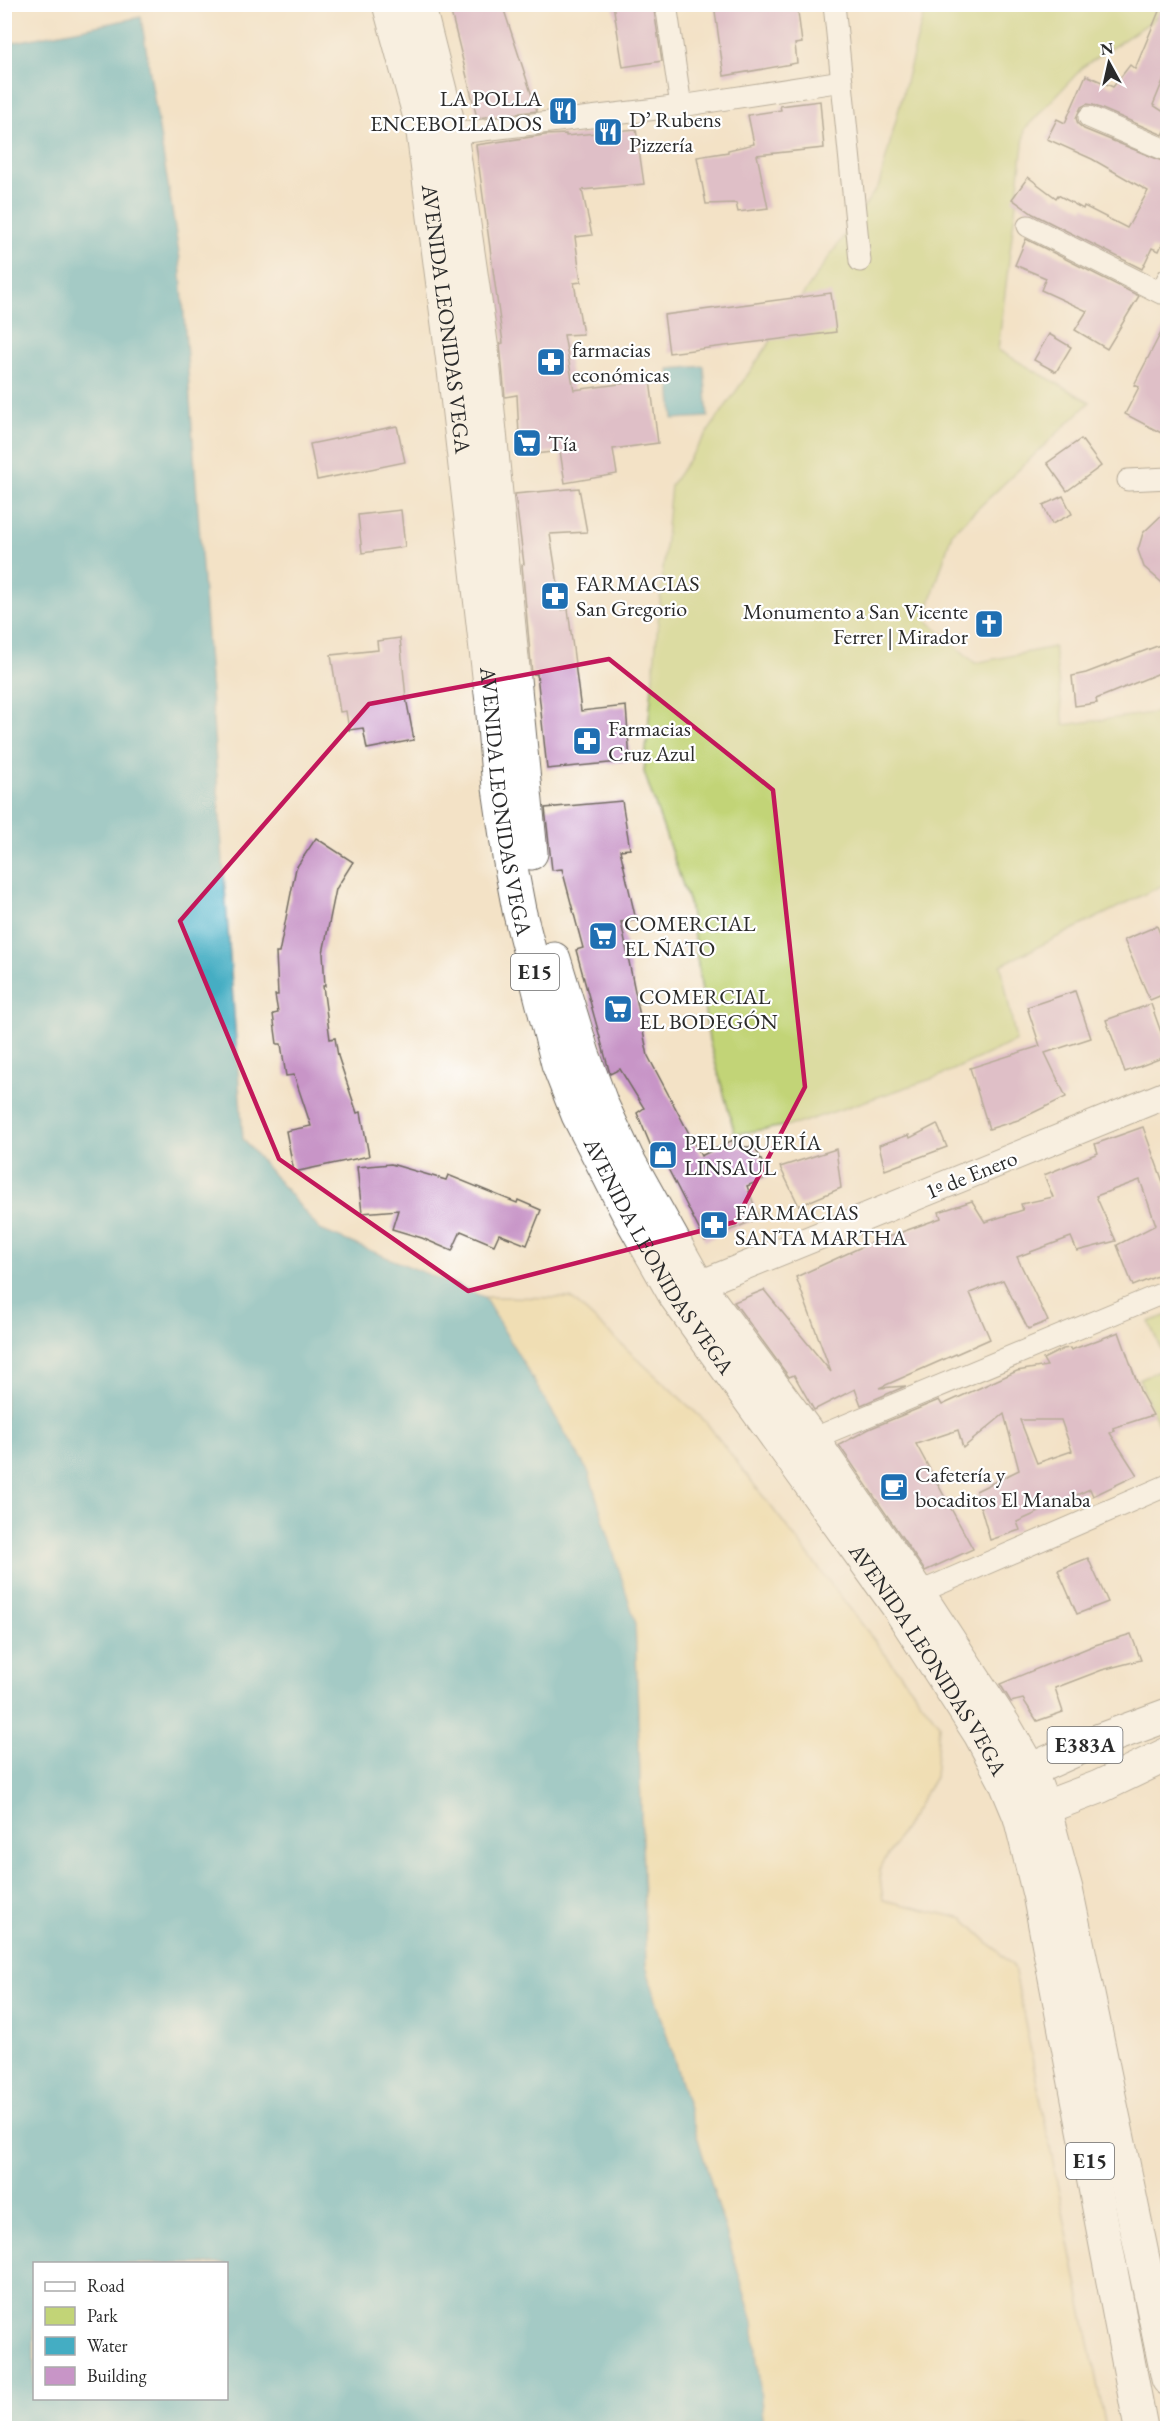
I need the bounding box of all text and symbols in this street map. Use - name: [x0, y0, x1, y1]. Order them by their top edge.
- north arrow: [1079, 33, 1139, 93]
- text: N: [1099, 37, 1115, 60]
- place label: LA POLLA ENCEBOLLADOS: [370, 84, 543, 138]
- restaurant icon: LA POLLA ENCEBOLLADOS: [547, 95, 579, 127]
- place label: D’ Rubens Pizzería: [629, 105, 721, 159]
- restaurant icon: D’ Rubens Pizzería: [592, 116, 624, 148]
- street label: AVENIDA LEONIDAS VEGA: [415, 182, 478, 456]
- place label: farmacias económicas: [572, 335, 669, 389]
- pharmacy icon: farmacias económicas: [535, 346, 567, 378]
- supermarket icon: Tía: [511, 427, 543, 459]
- place label: Tía: [548, 429, 577, 458]
- place label: FARMACIAS San Gregorio: [576, 569, 699, 623]
- pharmacy icon: FARMACIAS San Gregorio: [539, 580, 571, 612]
- place label: Monumento a San Vicente Ferrer | Mirador: [743, 597, 969, 651]
- church icon: Monumento a San Vicente Ferrer | Mirador: [973, 608, 1005, 640]
- street label: AVENIDA LEONIDAS VEGA: [473, 664, 539, 940]
- place label: Farmacias Cruz Azul: [608, 714, 695, 768]
- pharmacy icon: Farmacias Cruz Azul: [571, 725, 603, 757]
- place label: COMERCIAL EL ÑATO: [624, 909, 756, 963]
- supermarket icon: COMERCIAL EL ÑATO: [587, 920, 619, 952]
- road number: E15: [511, 954, 559, 990]
- place label: COMERCIAL EL BODEGÓN: [639, 982, 778, 1036]
- supermarket icon: COMERCIAL EL BODEGÓN: [602, 993, 634, 1025]
- place label: PELUQUERÍA LINSAUL: [684, 1128, 822, 1182]
- street label: AVENIDA LEONIDAS VEGA: [577, 1132, 741, 1381]
- shop icon: PELUQUERÍA LINSAUL: [647, 1139, 679, 1171]
- street label: 1º de Enero: [921, 1143, 1022, 1206]
- place label: FARMACIAS SANTA MARTHA: [735, 1198, 907, 1252]
- pharmacy icon: FARMACIAS SANTA MARTHA: [698, 1209, 730, 1241]
- place label: Cafetería y bocaditos El Manaba: [915, 1460, 1091, 1514]
- cafe icon: Cafetería y bocaditos El Manaba: [878, 1471, 910, 1503]
- street label: AVENIDA LEONIDAS VEGA: [842, 1537, 1014, 1782]
- road number: E383A: [1048, 1727, 1122, 1763]
- road number: E15: [1066, 2143, 1114, 2179]
- legend: [33, 2262, 228, 2400]
- text: Road: [87, 2274, 126, 2297]
- text: Park: [87, 2304, 118, 2327]
- text: Water: [87, 2334, 128, 2357]
- text: Building: [87, 2364, 147, 2387]

